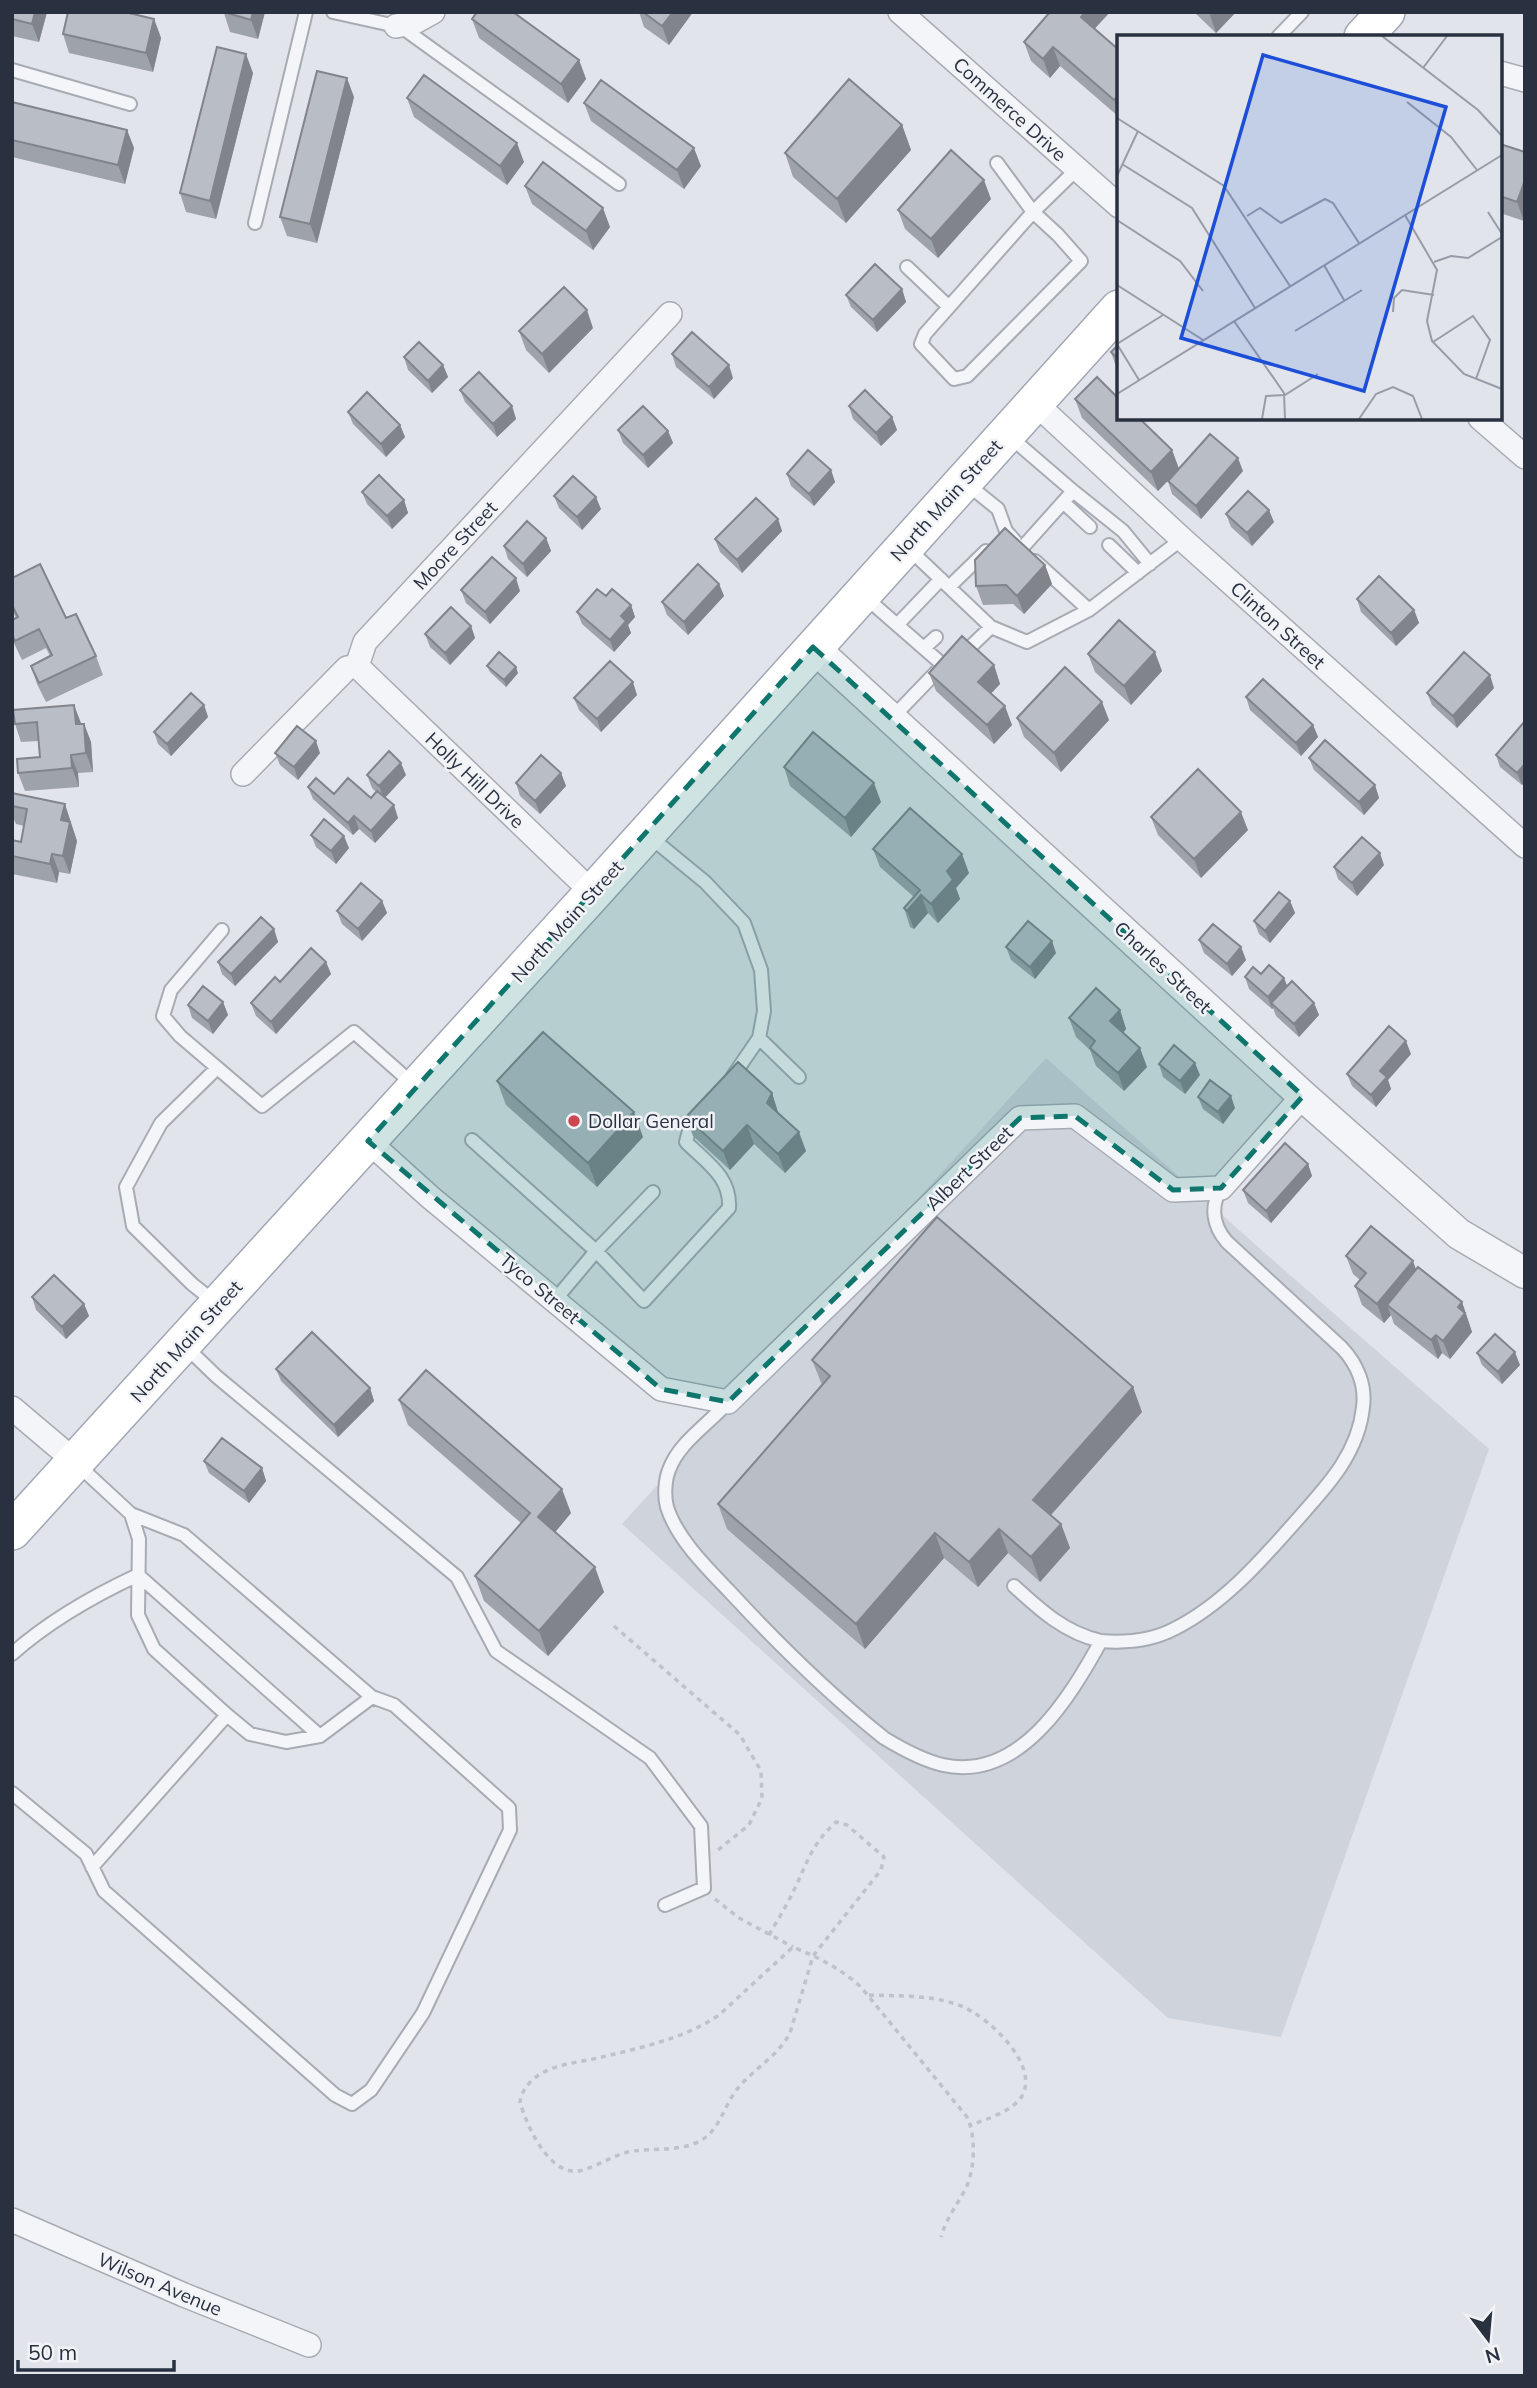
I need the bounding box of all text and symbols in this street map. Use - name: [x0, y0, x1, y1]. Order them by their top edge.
- inset map: [1117, 35, 1502, 420]
- street label: Commerce Drive: [948, 52, 1072, 166]
- street label: North Main Street: [885, 434, 1007, 566]
- street label: Moore Street: [408, 495, 502, 594]
- street label: Clinton Street: [1226, 576, 1331, 674]
- street label: Holly Hill Drive: [420, 727, 530, 833]
- street label: North Main Street: [506, 855, 628, 987]
- street label: Charles Street: [1109, 916, 1217, 1018]
- place label: Dollar General: [588, 1109, 714, 1133]
- marker: Dollar General: [566, 1113, 582, 1129]
- street label: Albert Street: [920, 1120, 1018, 1215]
- street label: Tyco Street: [495, 1247, 585, 1329]
- street label: North Main Street: [125, 1275, 247, 1407]
- street label: Wilson Avenue: [94, 2247, 226, 2321]
- north arrow: [1453, 2304, 1523, 2374]
- scale bar: [18, 2328, 173, 2372]
- text: 50 m: [28, 2339, 77, 2365]
- text: N: [1482, 2342, 1503, 2369]

